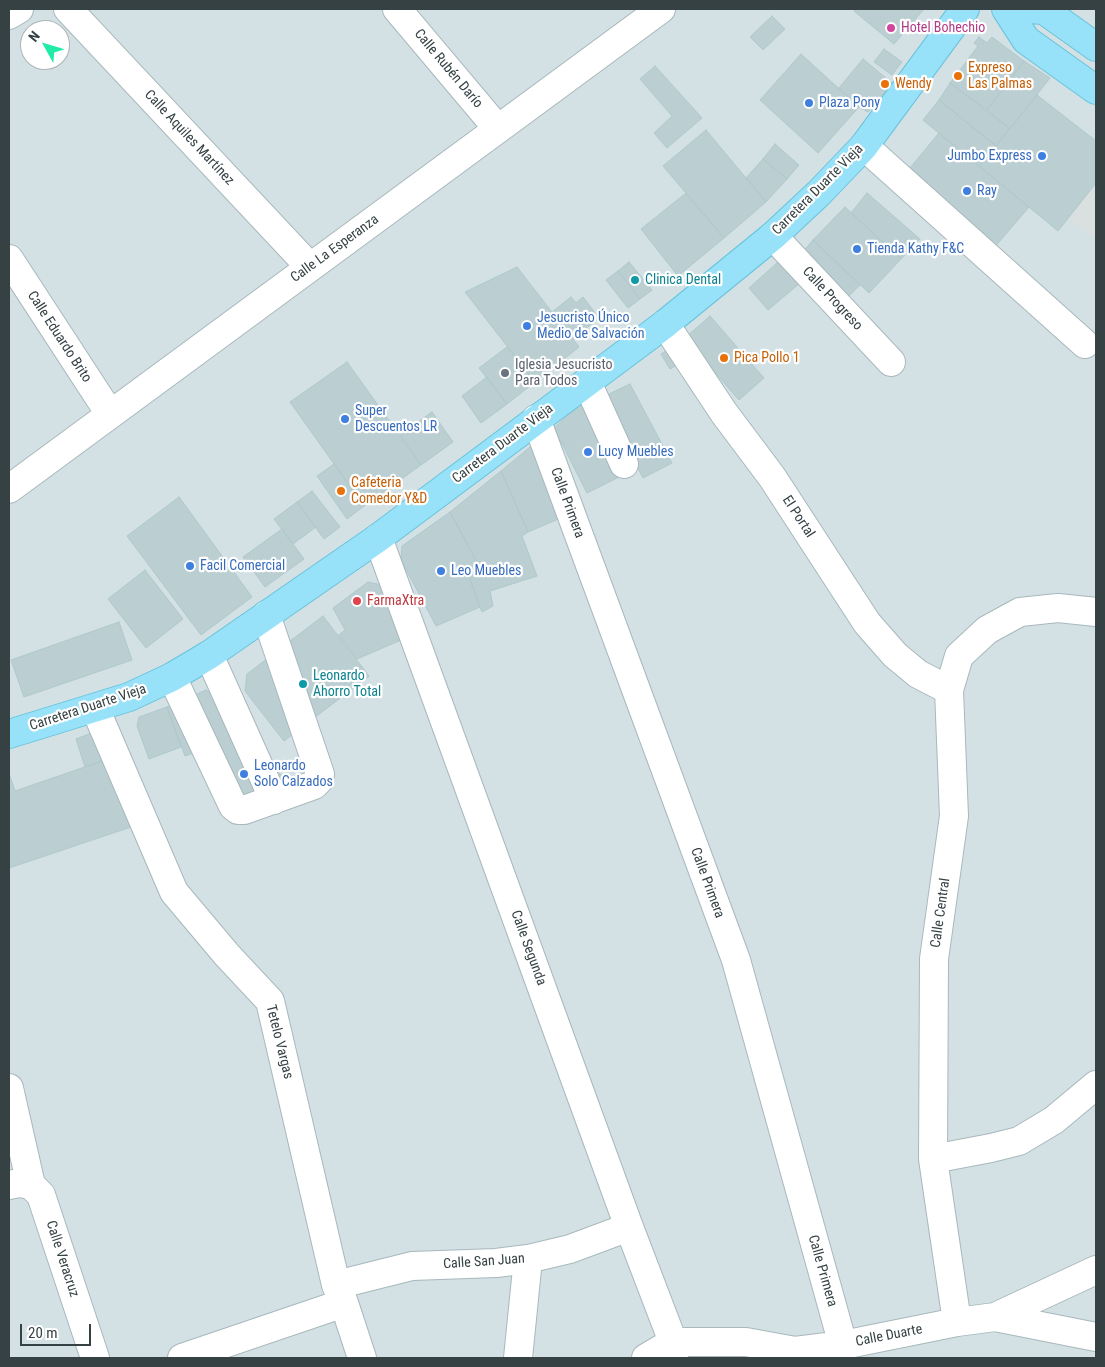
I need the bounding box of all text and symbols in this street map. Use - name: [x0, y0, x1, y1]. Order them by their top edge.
- north arrow: [20, 20, 70, 70]
- place label: Hotel Bohechio: [901, 20, 985, 36]
- marker: Hotel Bohechio: [885, 22, 897, 34]
- street label: Calle Rubén Darío: [410, 26, 486, 112]
- text: N: [25, 28, 43, 45]
- place label: Expreso Las Palmas: [968, 60, 1032, 92]
- marker: Expreso Las Palmas: [952, 70, 964, 82]
- place label: Wendy: [895, 76, 932, 92]
- marker: Wendy: [879, 78, 891, 90]
- street label: Calle Aquiles Martínez: [141, 87, 237, 189]
- place label: Plaza Pony: [819, 95, 880, 111]
- marker: Plaza Pony: [803, 97, 815, 109]
- street label: Carretera Duarte Vieja: [769, 141, 867, 239]
- place label: Jumbo Express: [947, 148, 1032, 164]
- marker: Jumbo Express: [1036, 150, 1048, 162]
- place label: Ray: [977, 183, 997, 199]
- marker: Ray: [961, 185, 973, 197]
- street label: Calle La Esperanza: [288, 211, 382, 287]
- place label: Tienda Kathy F&C: [867, 241, 964, 257]
- marker: Tienda Kathy F&C: [851, 243, 863, 255]
- street label: Calle Progreso: [798, 264, 866, 334]
- place label: Clinica Dental: [645, 272, 721, 288]
- marker: Clinica Dental: [629, 274, 641, 286]
- street label: Calle Eduardo Brito: [23, 288, 95, 386]
- place label: Jesucristo Único Medio de Salvación: [537, 310, 645, 342]
- marker: Jesucristo Único Medio de Salvación: [521, 320, 533, 332]
- place label: Pica Pollo 1: [734, 350, 800, 366]
- marker: Pica Pollo 1: [718, 352, 730, 364]
- place label: Iglesia Jesucristo Para Todos: [515, 357, 613, 390]
- marker: Iglesia Jesucristo Para Todos: [499, 367, 511, 379]
- street label: Carretera Duarte Vieja: [449, 401, 557, 487]
- place label: Super Descuentos LR: [355, 403, 437, 436]
- marker: Super Descuentos LR: [339, 413, 351, 425]
- place label: Lucy Muebles: [598, 444, 674, 460]
- marker: Lucy Muebles: [582, 446, 594, 458]
- street label: Calle Primera: [546, 465, 588, 541]
- place label: Cafeteria Comedor Y&D: [351, 475, 427, 508]
- marker: Cafeteria Comedor Y&D: [335, 485, 347, 497]
- street label: El Portal: [778, 493, 818, 541]
- place label: Facil Comercial: [200, 558, 285, 574]
- marker: Facil Comercial: [184, 560, 196, 572]
- place label: Leo Muebles: [451, 563, 521, 579]
- marker: Leo Muebles: [435, 565, 447, 577]
- place label: FarmaXtra: [367, 593, 424, 609]
- marker: FarmaXtra: [351, 595, 363, 607]
- place label: Leonardo Ahorro Total: [313, 668, 381, 700]
- marker: Leonardo Ahorro Total: [297, 678, 309, 690]
- street label: Carretera Duarte Vieja: [28, 681, 148, 735]
- place label: Leonardo Solo Calzados: [254, 758, 333, 790]
- marker: Leonardo Solo Calzados: [238, 768, 250, 780]
- street label: Calle Primera: [686, 845, 728, 921]
- street label: Calle Central: [928, 877, 954, 949]
- street label: Calle Segunda: [507, 908, 549, 988]
- street label: Tetelo Vargas: [262, 1003, 296, 1081]
- street label: Calle Veracruz: [42, 1219, 82, 1299]
- street label: Calle Primera: [804, 1233, 840, 1309]
- street label: Calle San Juan: [443, 1251, 525, 1273]
- scale bar: [22, 1314, 94, 1346]
- street label: Calle Duarte: [854, 1321, 924, 1351]
- text: 20 m: [28, 1324, 58, 1342]

